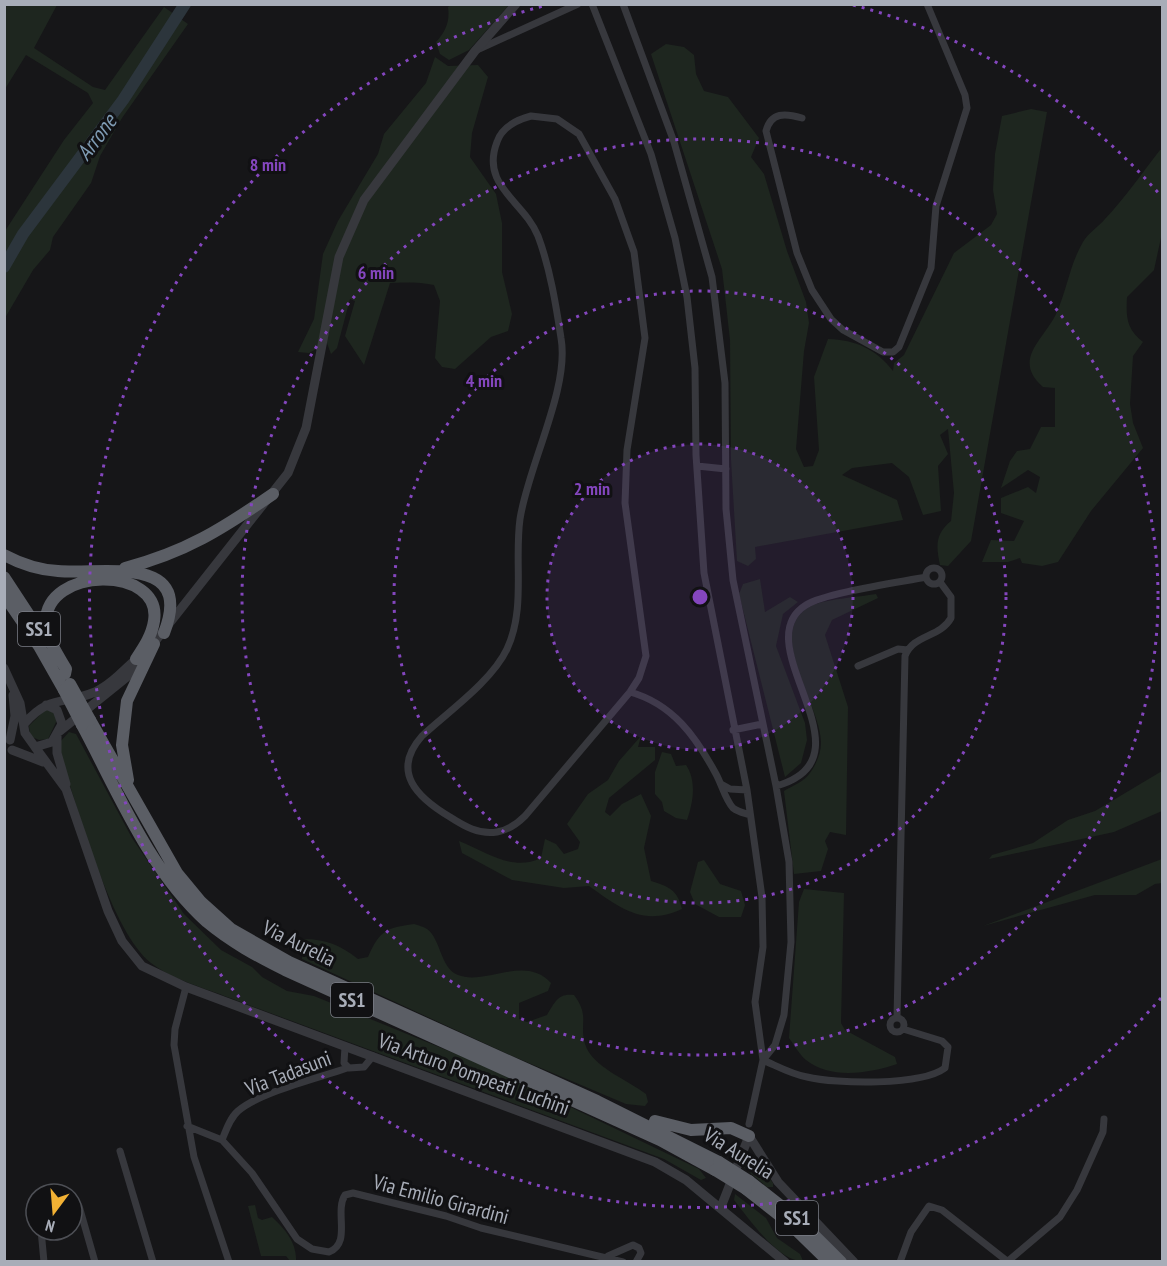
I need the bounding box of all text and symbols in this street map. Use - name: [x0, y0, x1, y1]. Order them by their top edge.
- water label: Arrone: [70, 107, 124, 166]
- text: 8 min: [250, 153, 286, 176]
- text: 6 min: [358, 261, 394, 284]
- text: 4 min: [466, 369, 502, 392]
- text: 2 min: [574, 477, 610, 500]
- centre of rings: [690, 587, 710, 607]
- road number: SS1: [18, 612, 60, 646]
- street label: Via Aurelia: [257, 913, 340, 972]
- road number: SS1: [331, 983, 373, 1017]
- street label: Via Arturo Pompeati Luchini: [373, 1026, 574, 1121]
- street label: Via Tadasuni: [240, 1044, 335, 1102]
- street label: Via Aurelia: [698, 1120, 779, 1185]
- street label: Via Emilio Girardini: [369, 1168, 512, 1230]
- north arrow: [24, 1182, 84, 1242]
- road number: SS1: [776, 1201, 818, 1235]
- text: N: [43, 1216, 57, 1237]

